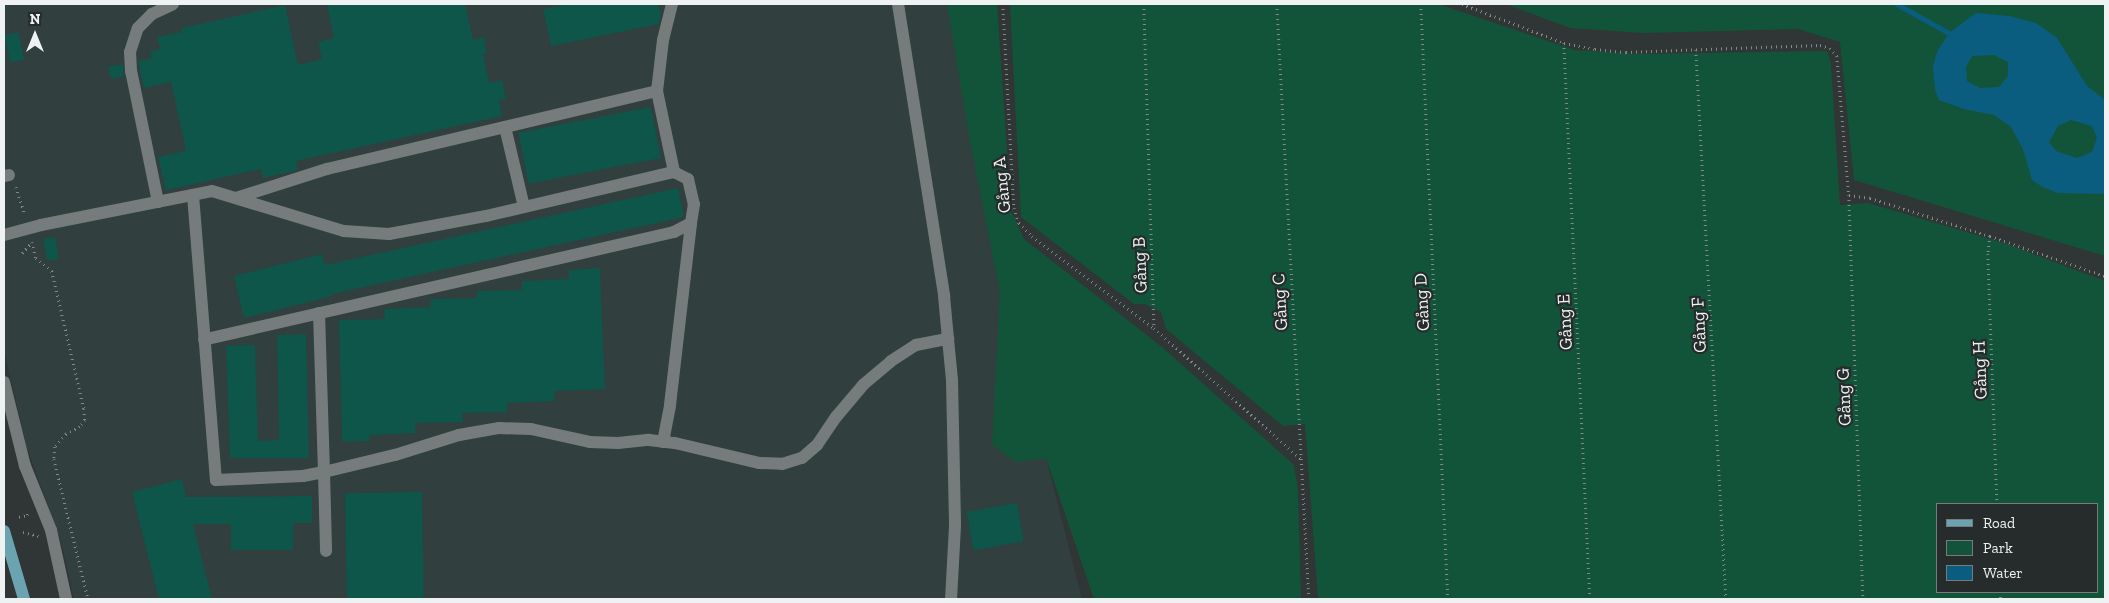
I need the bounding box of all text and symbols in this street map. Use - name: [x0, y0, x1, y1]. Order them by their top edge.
- north arrow: [10, 10, 60, 60]
- text: N: [30, 11, 40, 28]
- street label: Gång A: [988, 155, 1016, 215]
- street label: Gång B: [1128, 237, 1152, 293]
- street label: Gång D: [1410, 272, 1434, 332]
- street label: Gång C: [1268, 273, 1292, 331]
- street label: Gång E: [1553, 293, 1577, 351]
- street label: Gång F: [1687, 297, 1711, 353]
- street label: Gång H: [1968, 340, 1992, 400]
- street label: Gång G: [1832, 368, 1856, 426]
- legend: [1936, 503, 2099, 593]
- text: Road: [1983, 514, 2015, 532]
- text: Park: [1983, 539, 2013, 557]
- text: Water: [1983, 564, 2023, 582]

